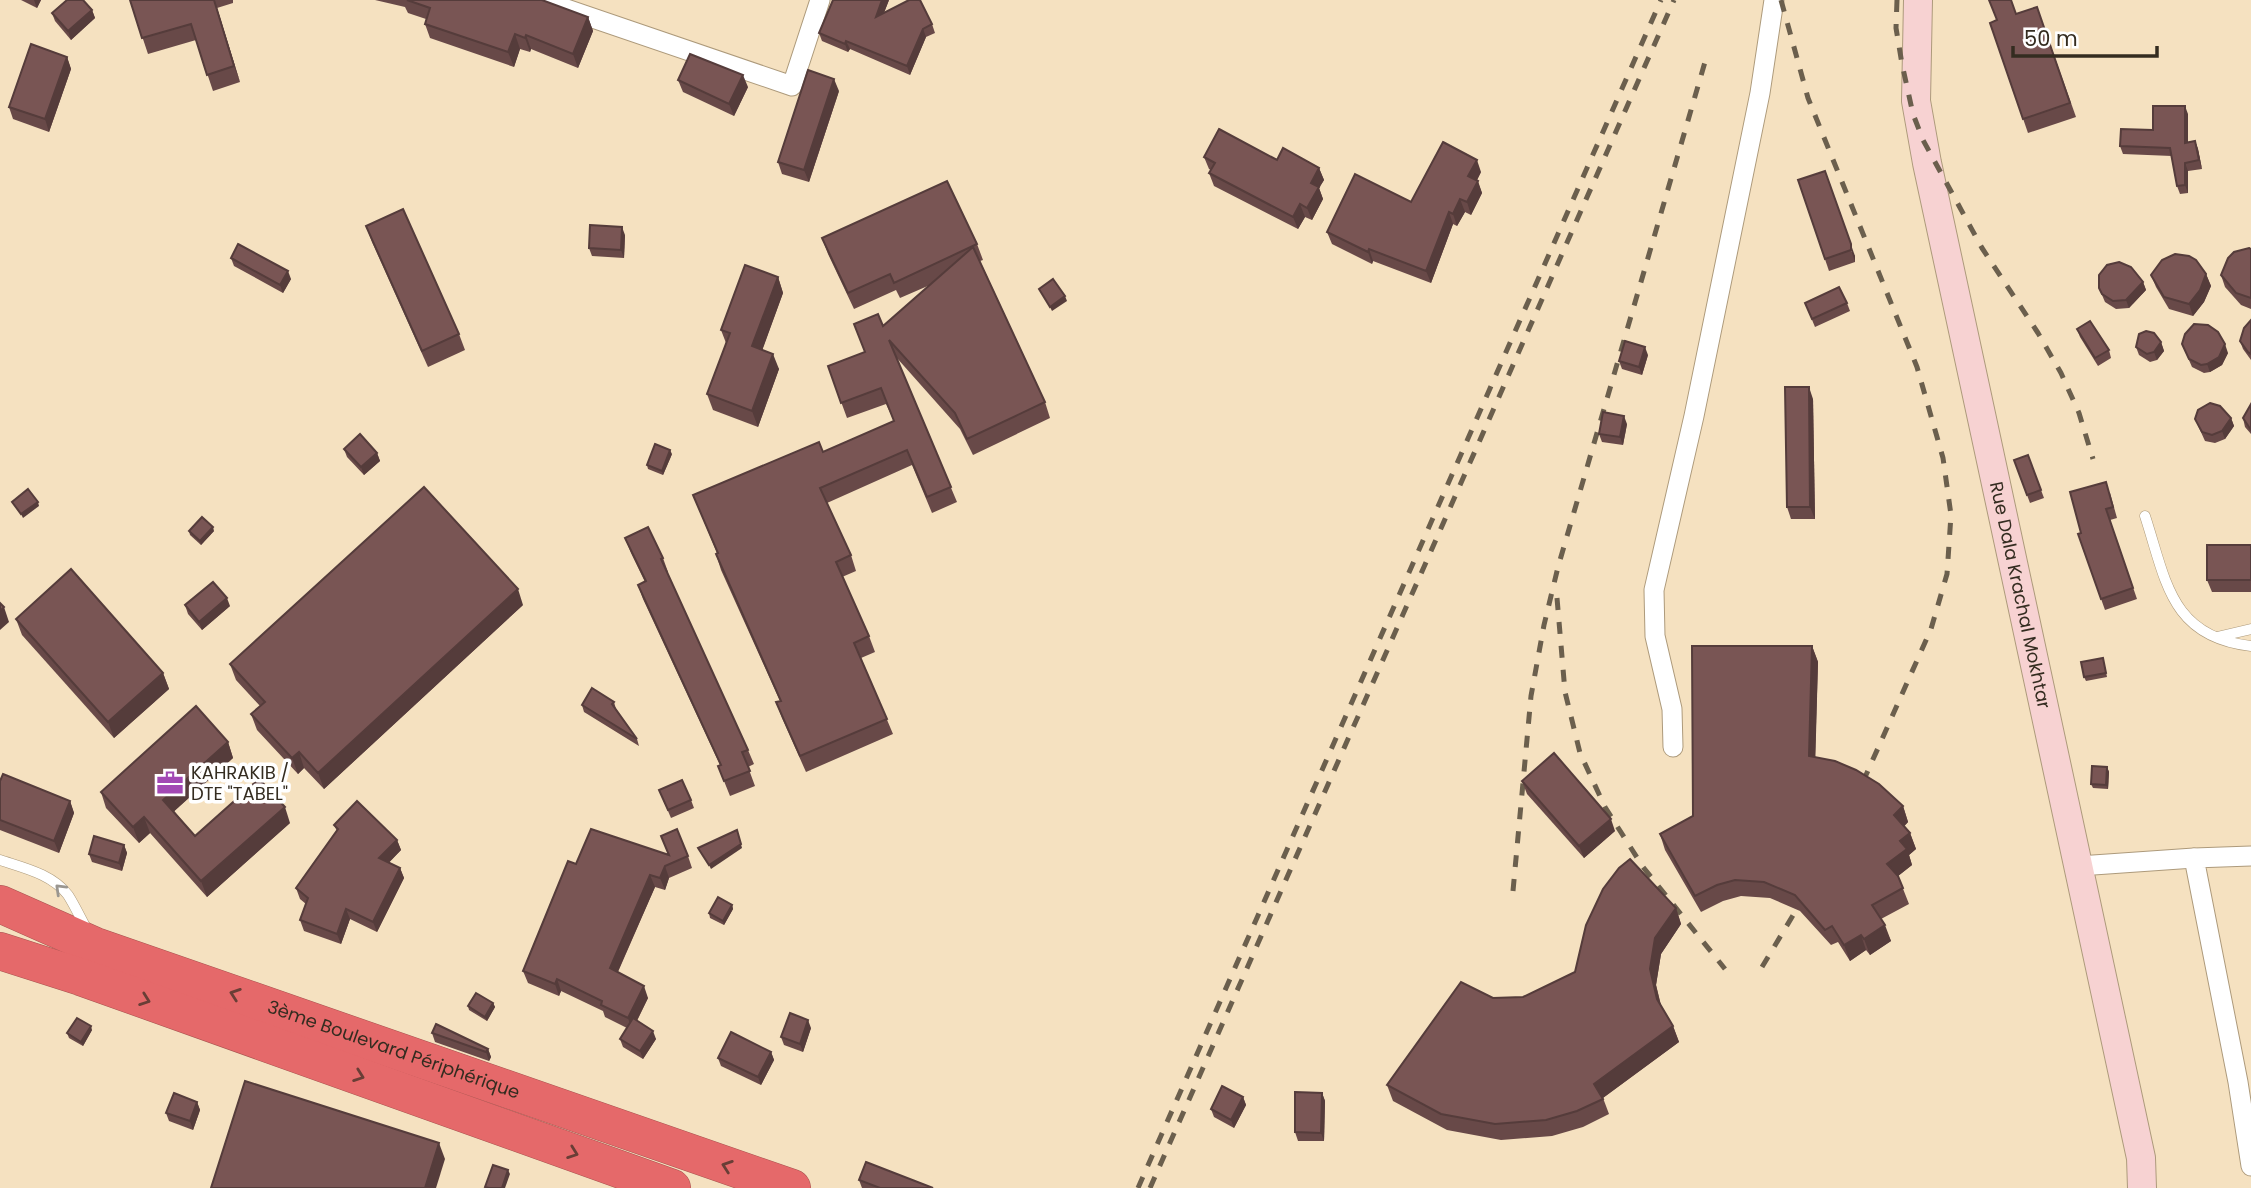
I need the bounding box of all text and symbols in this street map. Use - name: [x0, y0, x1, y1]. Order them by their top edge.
- scale bar: [2013, 14, 2156, 58]
- text: 50 m: [2024, 24, 2078, 53]
- street label: Rue Dala Krachal Mokhtar: [1984, 479, 2057, 711]
- place label: KAHRAKIB / DTE "TABEL": [191, 760, 289, 806]
- office icon: KAHRAKIB / DTE "TABEL": [155, 768, 185, 798]
- one-way arrow: [55, 884, 68, 897]
- one-way arrow: [229, 988, 241, 1002]
- one-way arrow: [138, 992, 150, 1006]
- street label: 3ème Boulevard Périphérique: [264, 994, 523, 1105]
- one-way arrow: [353, 1068, 365, 1082]
- one-way arrow: [567, 1145, 579, 1159]
- one-way arrow: [721, 1160, 734, 1174]

